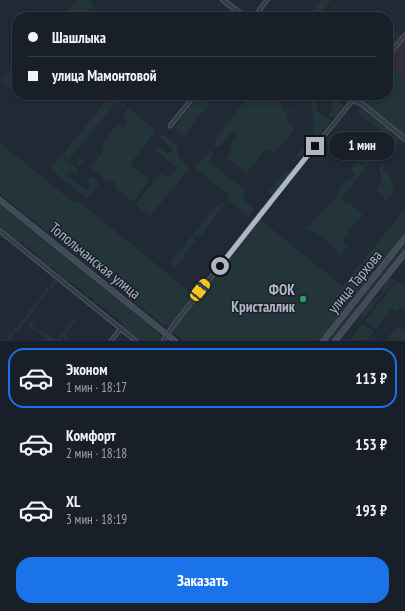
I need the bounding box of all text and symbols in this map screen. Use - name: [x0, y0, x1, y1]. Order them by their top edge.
- text: Шашлыка: [52, 28, 106, 47]
- text: улица Мамонтовой: [52, 66, 156, 85]
- callout: 1 мин: [329, 132, 395, 160]
- route end: [306, 137, 324, 155]
- text: 1 мин: [348, 137, 376, 154]
- street label: Топольчанская улица: [46, 218, 145, 303]
- street label: улица Тархова: [323, 246, 386, 317]
- route start: [211, 257, 229, 275]
- car: [188, 277, 212, 303]
- place label: ФОК Кристаллик: [231, 280, 296, 316]
- marker: ФОК Кристаллик: [298, 294, 308, 304]
- icon: car: [18, 360, 54, 396]
- text: Эконом: [66, 360, 107, 379]
- text: 113 ₽: [355, 369, 387, 388]
- text: 1 мин · 18:17: [66, 379, 127, 396]
- icon: car: [18, 426, 54, 462]
- text: Комфорт: [66, 426, 116, 445]
- text: 153 ₽: [355, 435, 387, 454]
- text: 2 мин · 18:18: [66, 445, 127, 462]
- icon: car: [18, 492, 54, 528]
- text: XL: [66, 492, 80, 511]
- text: 193 ₽: [355, 501, 387, 520]
- text: 3 мин · 18:19: [66, 511, 127, 528]
- button: Заказать: [16, 557, 389, 603]

